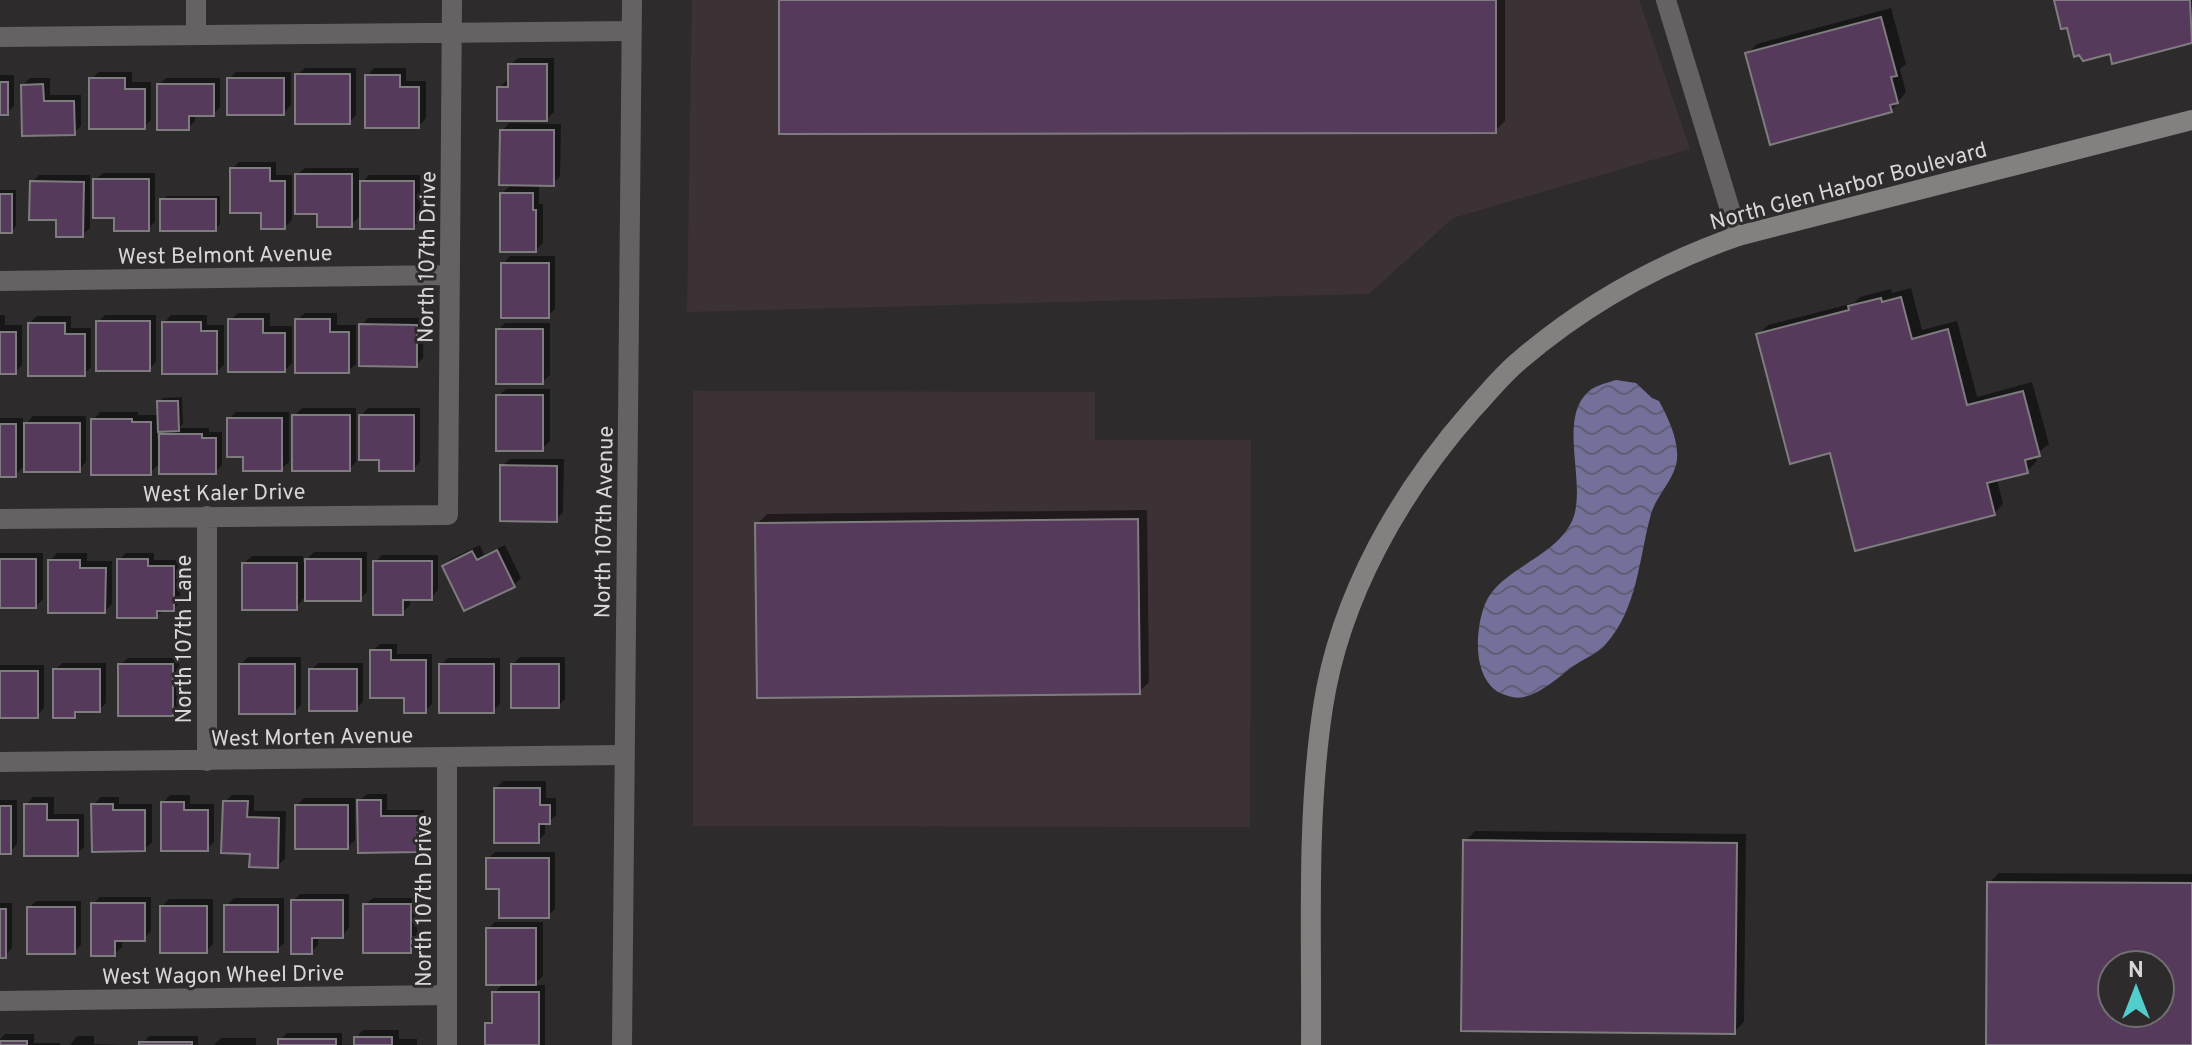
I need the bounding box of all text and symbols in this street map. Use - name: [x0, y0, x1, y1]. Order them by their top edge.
- street label: North Glen Harbor Boulevard: [1707, 137, 1990, 237]
- street label: North 107th Drive: [413, 171, 443, 343]
- street label: West Belmont Avenue: [117, 241, 333, 272]
- street label: North 107th Avenue: [590, 425, 621, 619]
- street label: West Kaler Drive: [142, 480, 306, 509]
- street label: North 107th Lane: [172, 555, 199, 723]
- street label: West Morten Avenue: [211, 723, 413, 754]
- street label: North 107th Drive: [412, 815, 439, 987]
- north arrow: [2096, 949, 2176, 1029]
- text: N: [2128, 958, 2144, 985]
- street label: West Wagon Wheel Drive: [102, 961, 345, 992]

